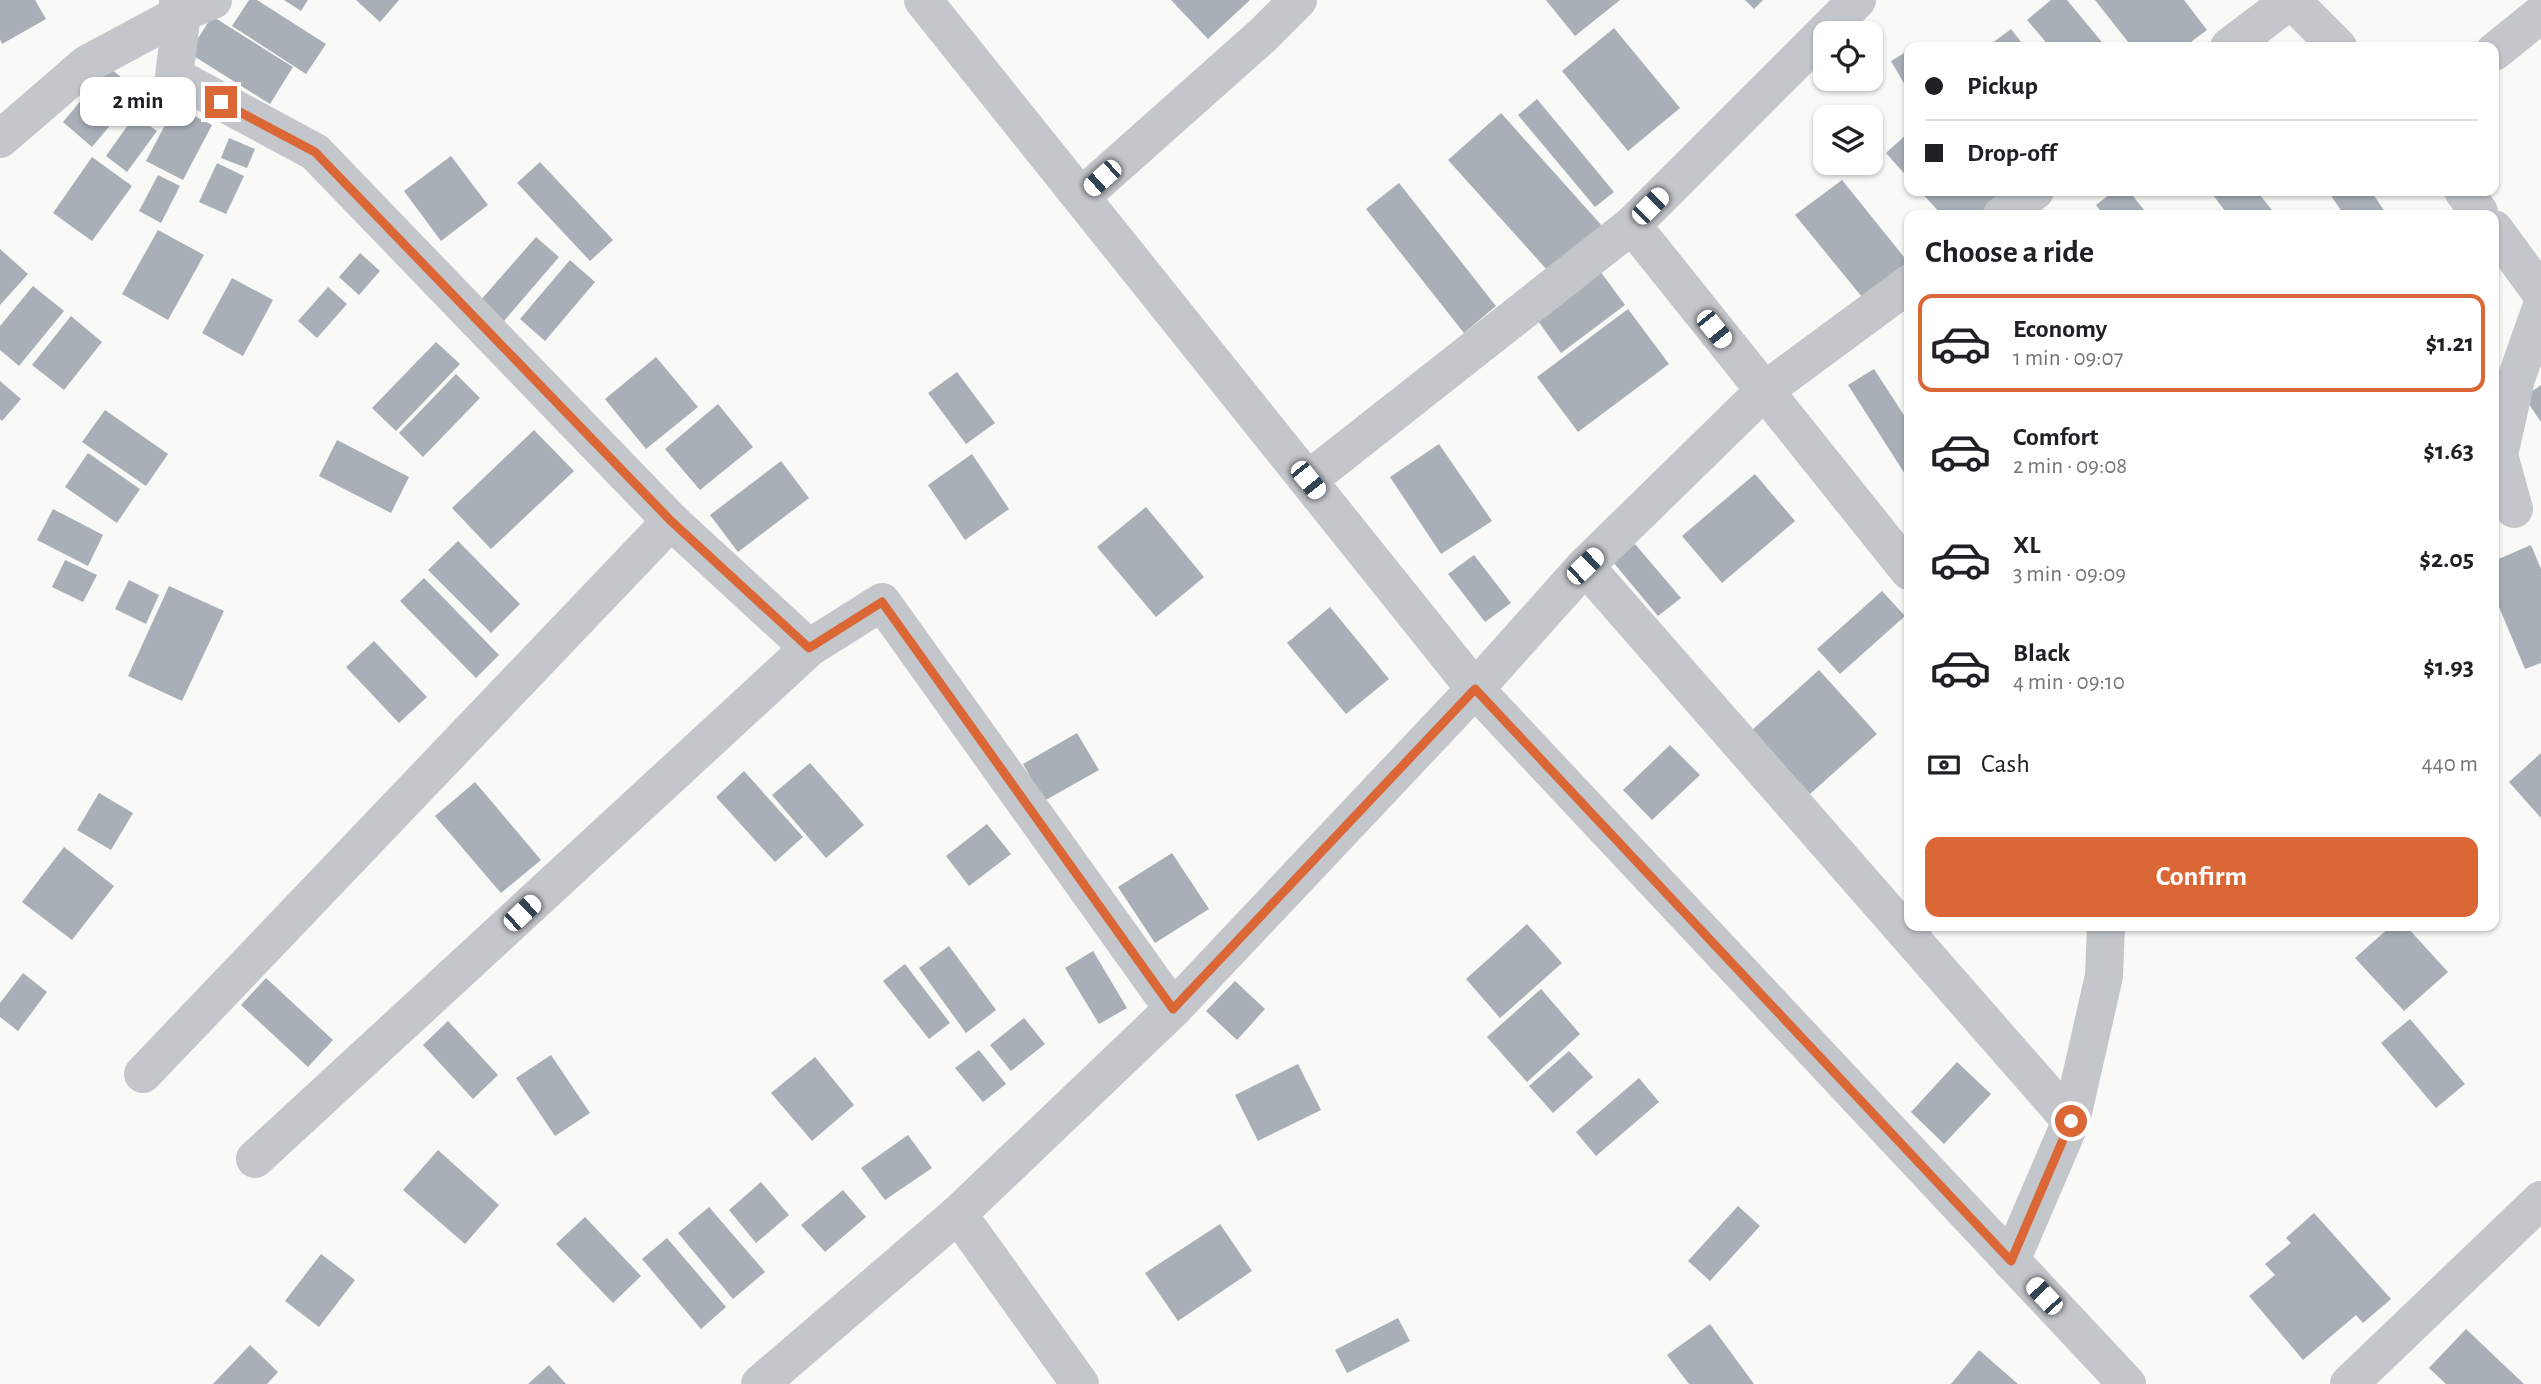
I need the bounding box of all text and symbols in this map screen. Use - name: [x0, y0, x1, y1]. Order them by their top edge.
- map controls: [1813, 21, 1883, 175]
- button: locate: [1813, 21, 1883, 91]
- text: Pickup: [1967, 73, 2038, 99]
- callout: 2 min: [81, 78, 196, 126]
- route end: [205, 86, 237, 118]
- text: 2 min: [112, 90, 164, 113]
- button: layers: [1813, 105, 1883, 175]
- text: Drop-off: [1967, 140, 2056, 166]
- car: [1080, 156, 1125, 200]
- car: [1628, 184, 1673, 228]
- text: Choose a ride: [1925, 236, 2094, 268]
- car: [1693, 306, 1736, 352]
- icon: car: [1929, 312, 1992, 375]
- text: Economy: [2013, 316, 2107, 342]
- text: $1.21: [2425, 330, 2474, 356]
- text: 1 min · 09:07: [2013, 347, 2123, 370]
- icon: car: [1929, 420, 1992, 483]
- text: Comfort: [2013, 424, 2098, 450]
- text: $1.63: [2423, 438, 2474, 464]
- text: 2 min · 09:08: [2013, 455, 2127, 478]
- car: [1287, 457, 1330, 503]
- icon: car: [1929, 528, 1992, 591]
- text: XL: [2013, 532, 2040, 558]
- car: [1563, 544, 1608, 588]
- text: $2.05: [2419, 546, 2474, 572]
- text: 3 min · 09:09: [2013, 563, 2126, 586]
- icon: car: [1929, 636, 1992, 699]
- text: Black: [2013, 640, 2070, 666]
- text: $1.93: [2423, 654, 2474, 680]
- text: 4 min · 09:10: [2013, 671, 2125, 694]
- icon: cash: [1925, 746, 1963, 784]
- text: Cash: [1981, 751, 2030, 777]
- text: 440 m: [2422, 753, 2478, 776]
- button: Confirm: [1925, 837, 2478, 917]
- car: [500, 891, 545, 935]
- route start: [2055, 1105, 2087, 1137]
- car: [2022, 1273, 2067, 1319]

